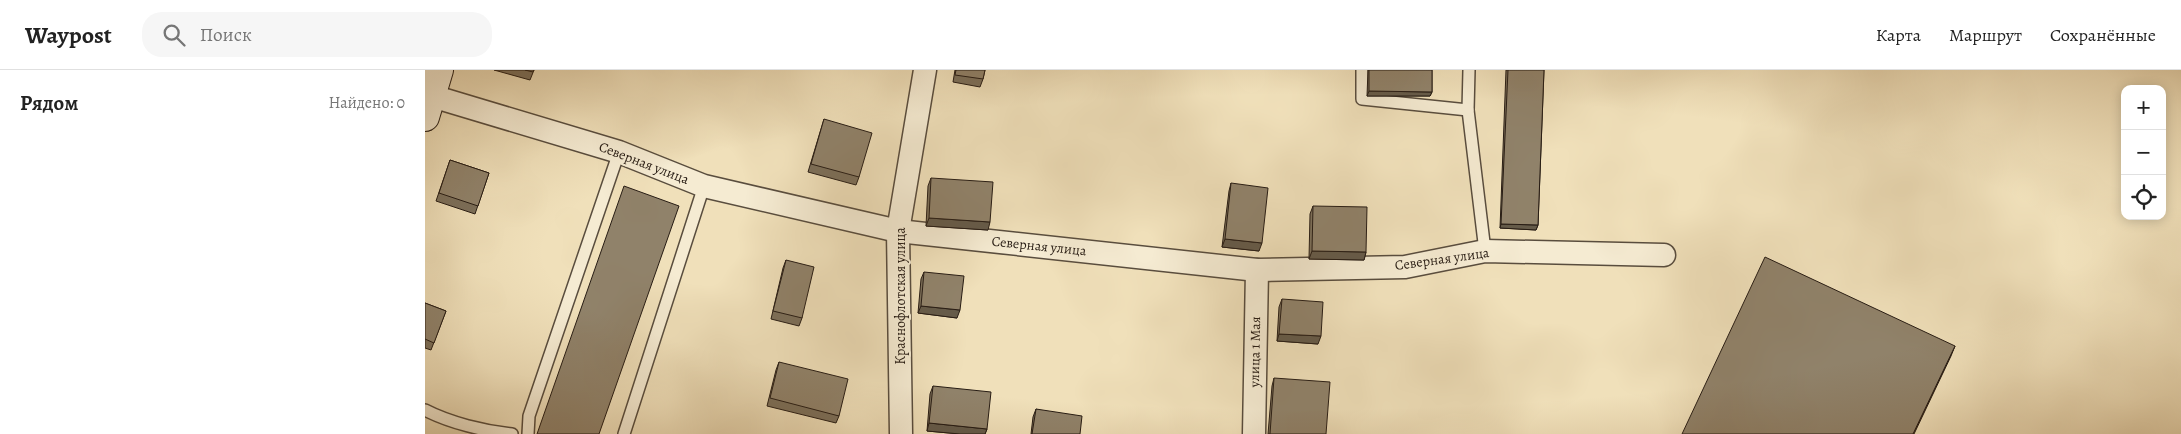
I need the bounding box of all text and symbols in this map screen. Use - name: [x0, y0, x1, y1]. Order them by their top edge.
- search box: [142, 12, 492, 57]
- text: Waypost: [25, 19, 112, 51]
- icon: search: [160, 21, 188, 49]
- text: Поиск: [200, 22, 252, 48]
- text: Карта: [1876, 23, 1921, 47]
- text: Маршрут: [1949, 23, 2022, 47]
- text: Сохранённые: [2050, 23, 2156, 47]
- map controls: [2121, 85, 2166, 220]
- button: +: [2121, 85, 2166, 130]
- text: Рядом: [20, 89, 78, 117]
- text: Найдено: 0: [328, 92, 405, 114]
- button: −: [2121, 130, 2166, 175]
- street label: Северная улица: [596, 137, 692, 189]
- button: locate: [2121, 175, 2166, 220]
- street label: Краснофлотская улица: [891, 227, 910, 365]
- street label: Северная улица: [991, 232, 1088, 260]
- street label: Северная улица: [1394, 243, 1491, 275]
- street label: улица 1 Мая: [1245, 316, 1265, 389]

